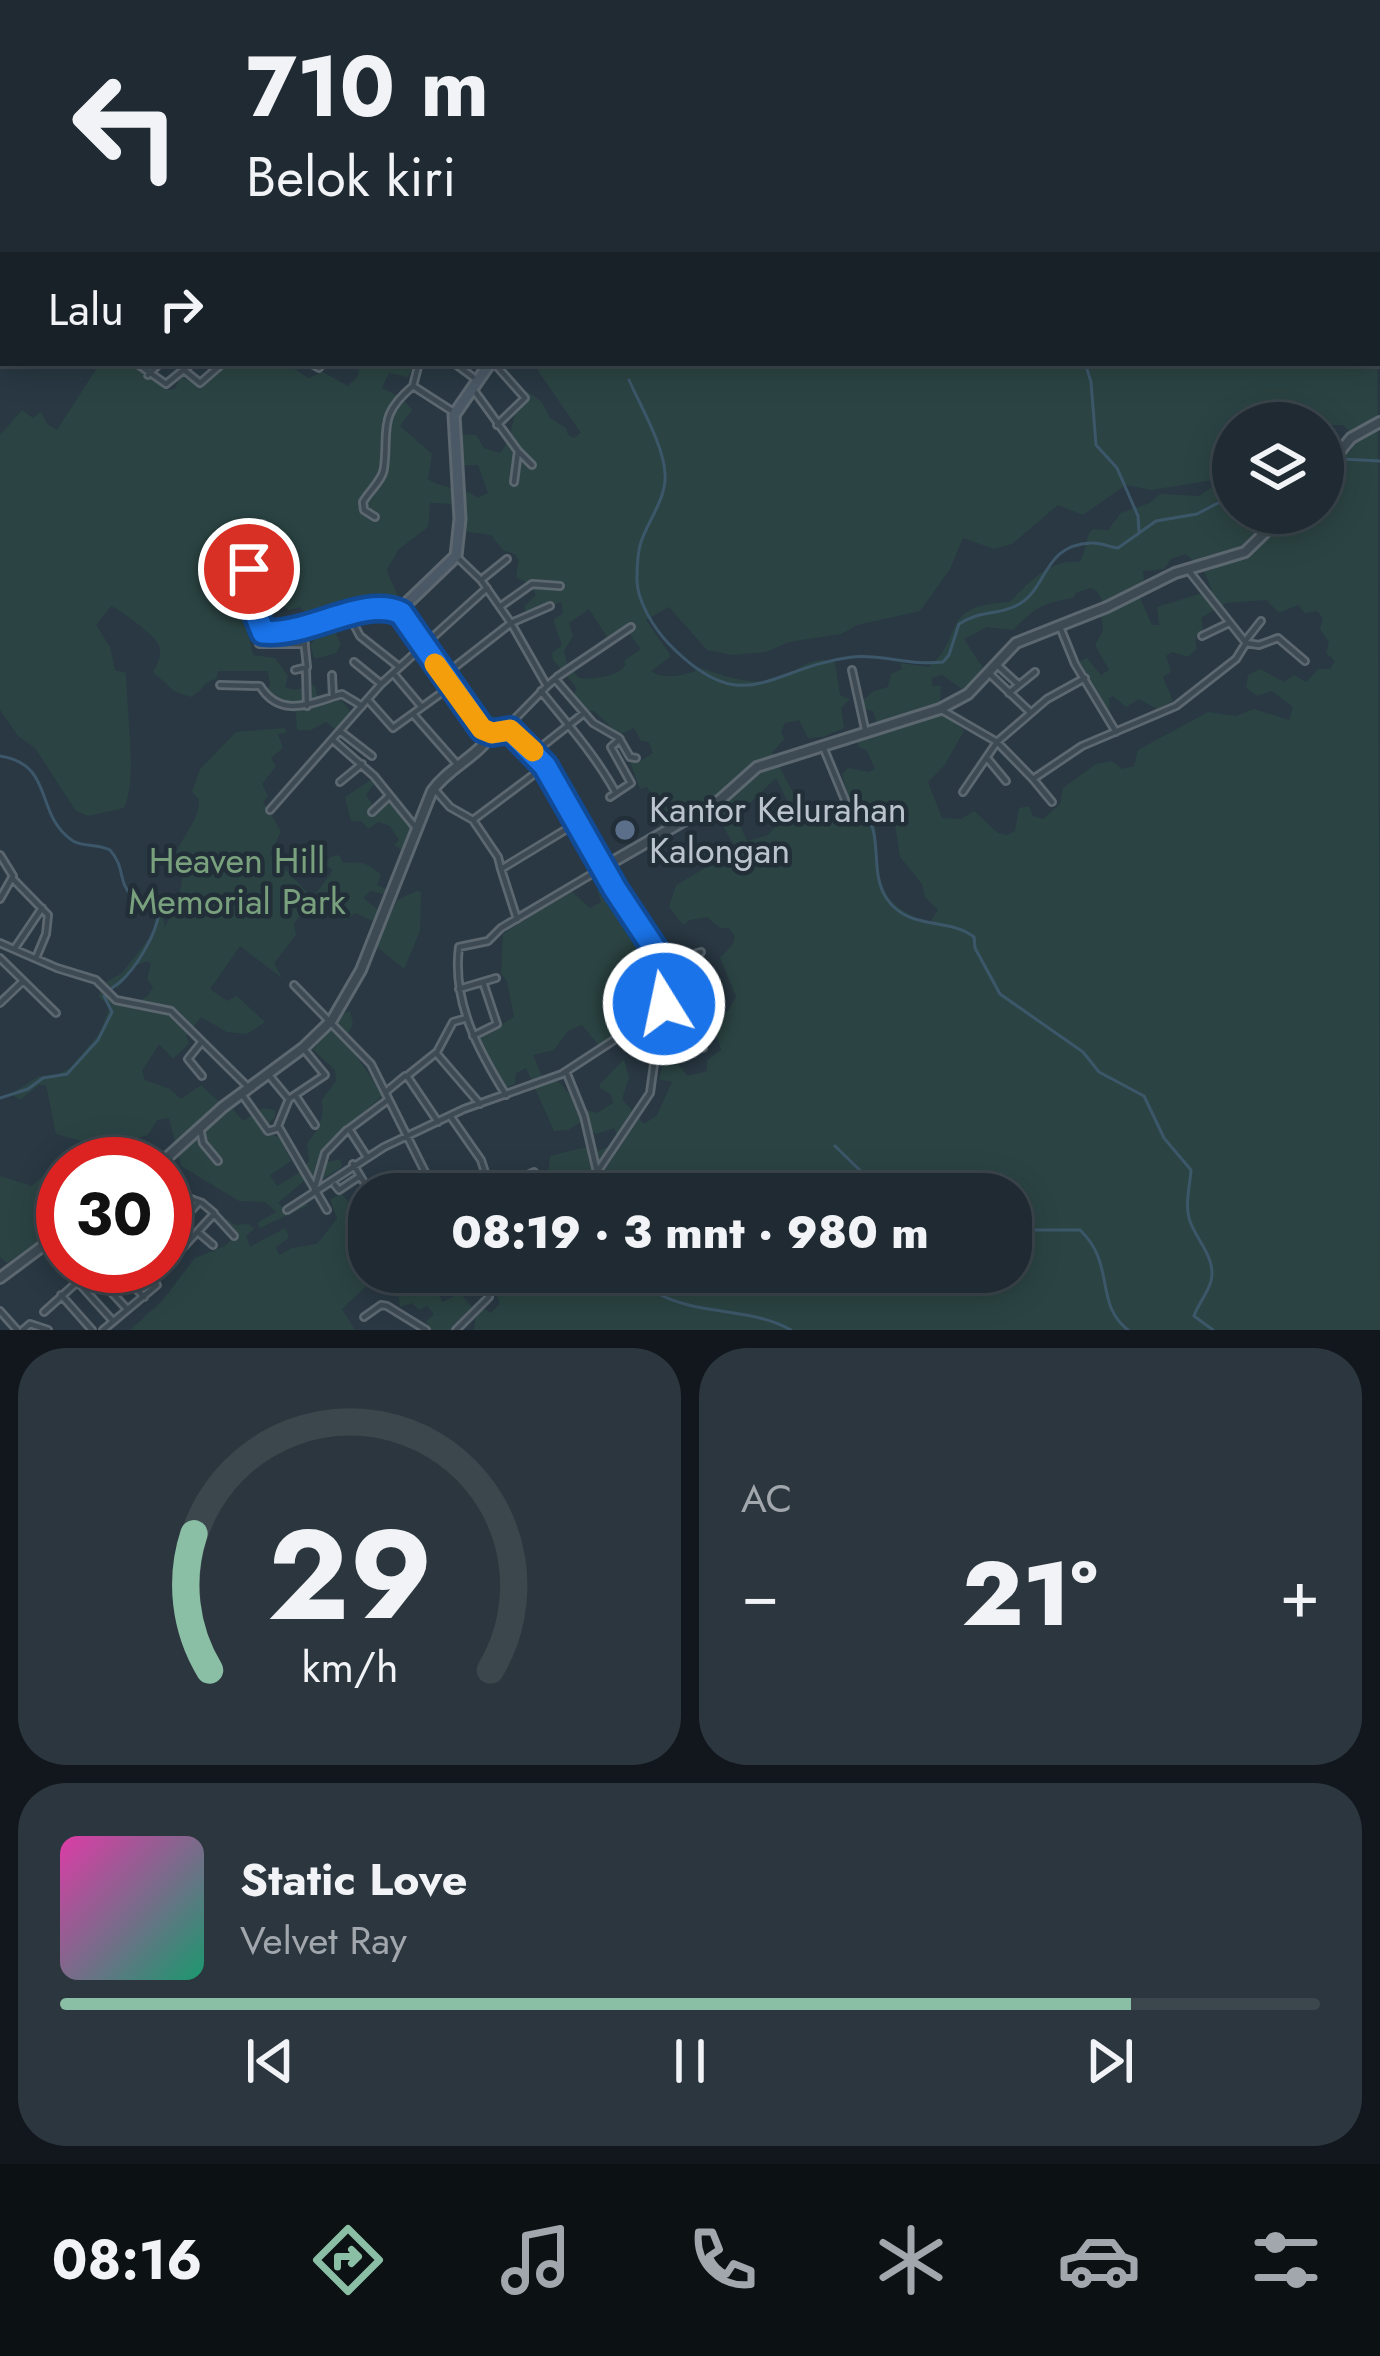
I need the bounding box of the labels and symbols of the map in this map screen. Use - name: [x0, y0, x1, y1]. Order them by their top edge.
- pin: [198, 518, 300, 620]
- place label: Kantor Kelurahan Kalongan: [649, 783, 907, 876]
- marker: Kantor Kelurahan Kalongan: [612, 817, 638, 843]
- park label: Heaven Hill Memorial Park: [128, 834, 346, 927]
- position arrow: [601, 941, 727, 1067]
- speed limit sign: 30: [36, 1137, 192, 1293]

